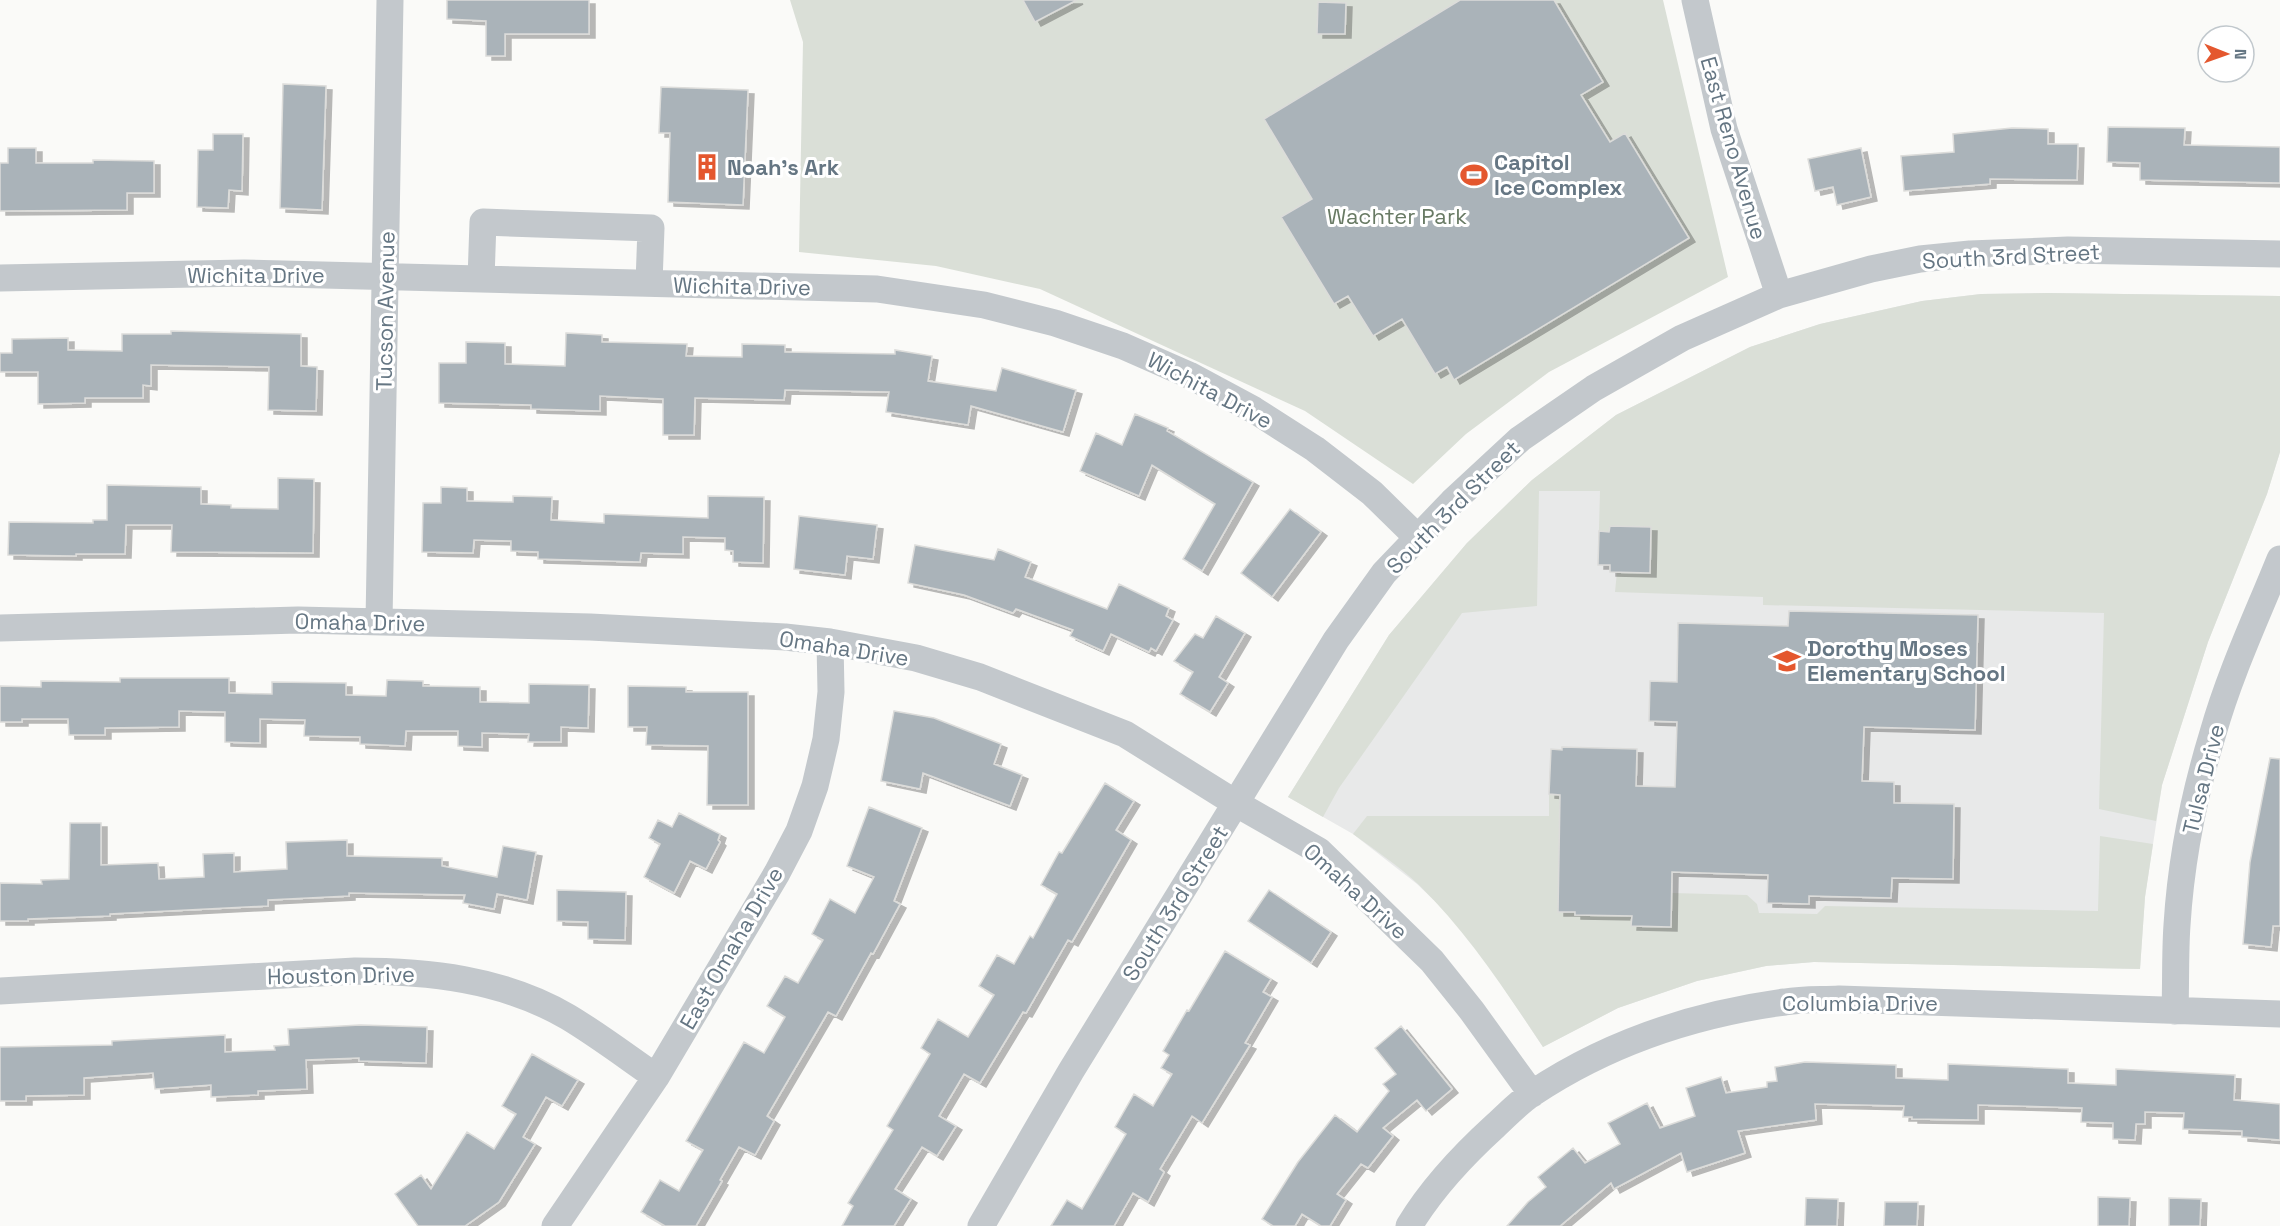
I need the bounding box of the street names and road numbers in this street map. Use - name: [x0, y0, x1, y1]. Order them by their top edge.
- street label: East Reno Avenue: [1694, 53, 1774, 243]
- street label: Tucson Avenue: [370, 231, 400, 391]
- street label: South 3rd Street: [1921, 237, 2101, 275]
- street label: Wichita Drive: [187, 261, 325, 289]
- street label: Wichita Drive: [673, 271, 811, 301]
- street label: Wichita Drive: [1143, 345, 1277, 435]
- street label: South 3rd Street: [1380, 434, 1526, 580]
- street label: Omaha Drive: [294, 607, 426, 637]
- street label: Omaha Drive: [777, 624, 911, 672]
- street label: Tulsa Drive: [2176, 721, 2230, 837]
- street label: South 3rd Street: [1116, 820, 1234, 986]
- street label: Omaha Drive: [1298, 837, 1414, 945]
- street label: East Omaha Drive: [673, 862, 789, 1034]
- street label: Houston Drive: [267, 960, 415, 990]
- street label: Columbia Drive: [1782, 989, 1938, 1017]

